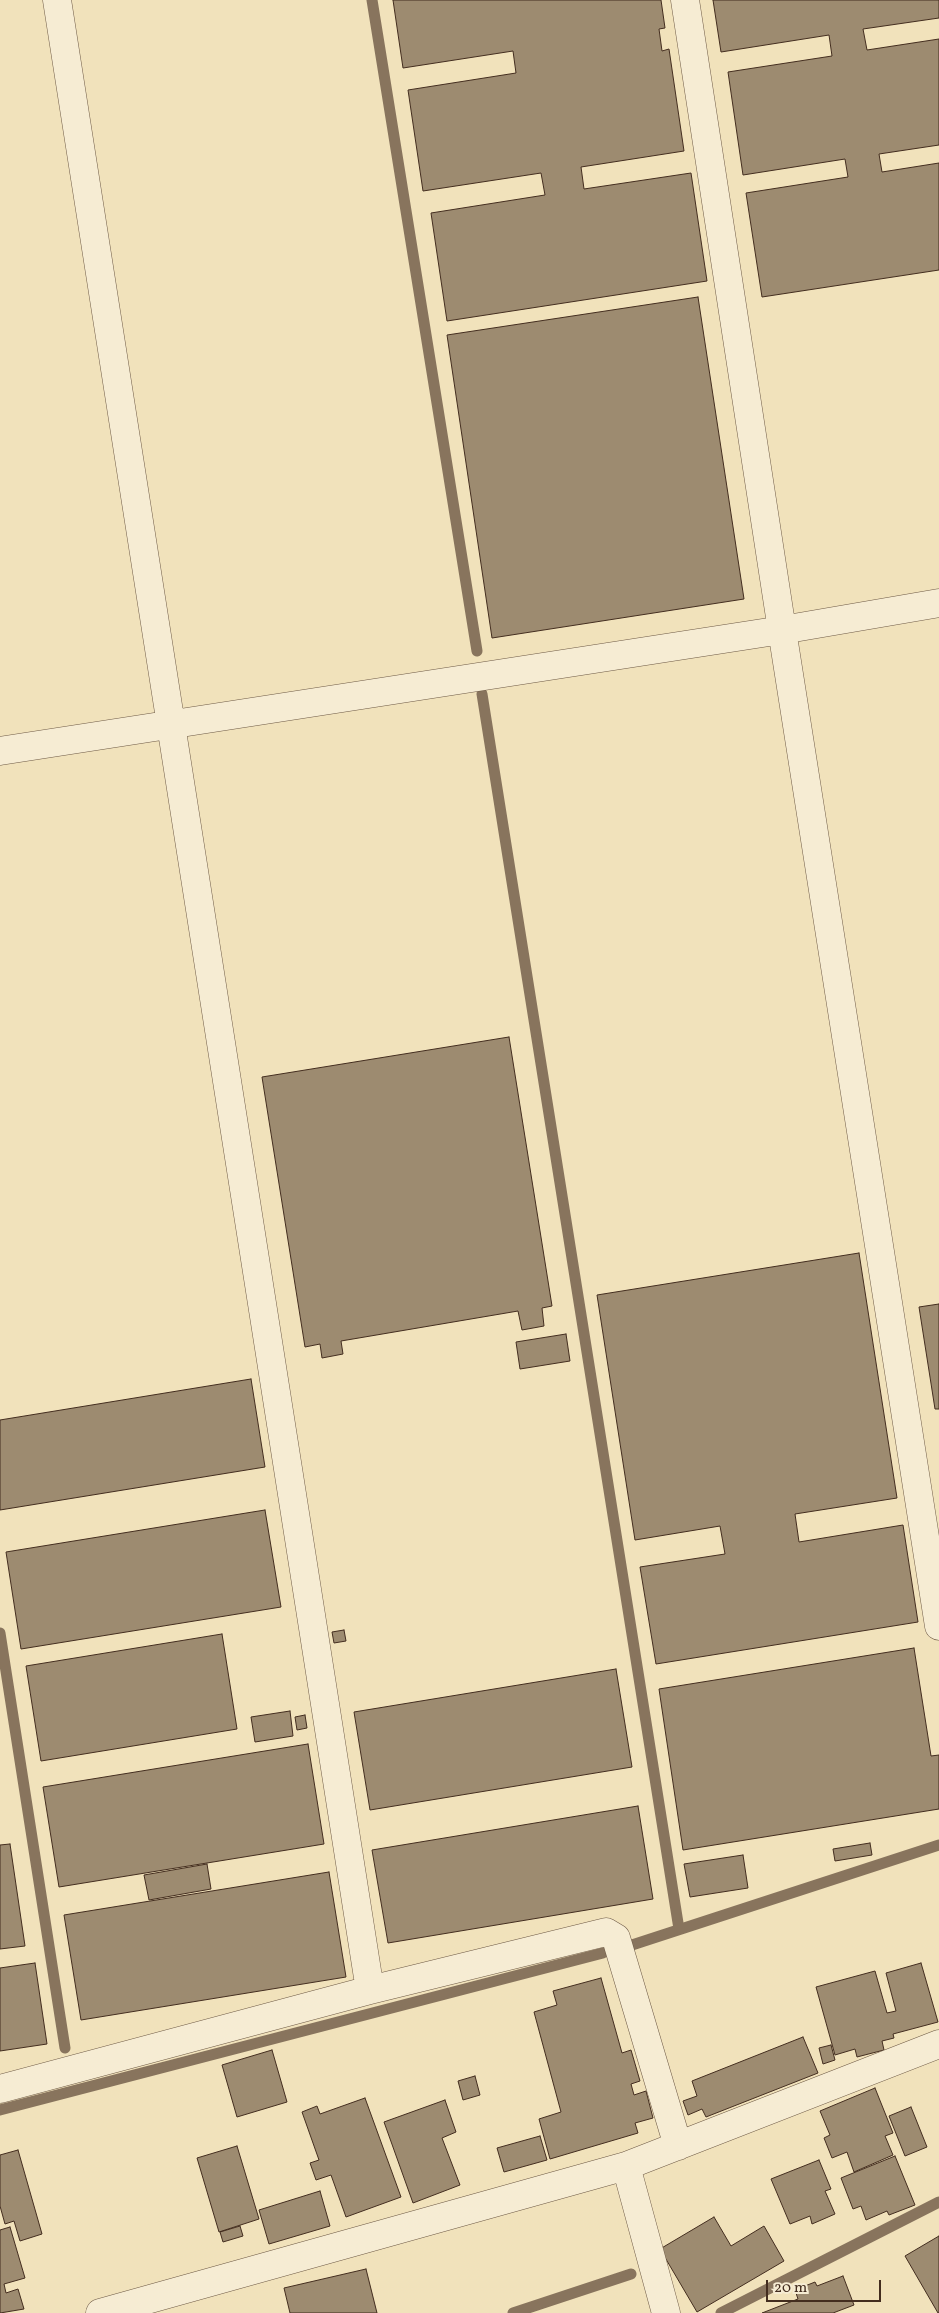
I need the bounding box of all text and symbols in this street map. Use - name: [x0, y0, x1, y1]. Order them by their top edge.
- scale bar: [769, 2270, 884, 2302]
- text: 20 m: [774, 2278, 807, 2299]

